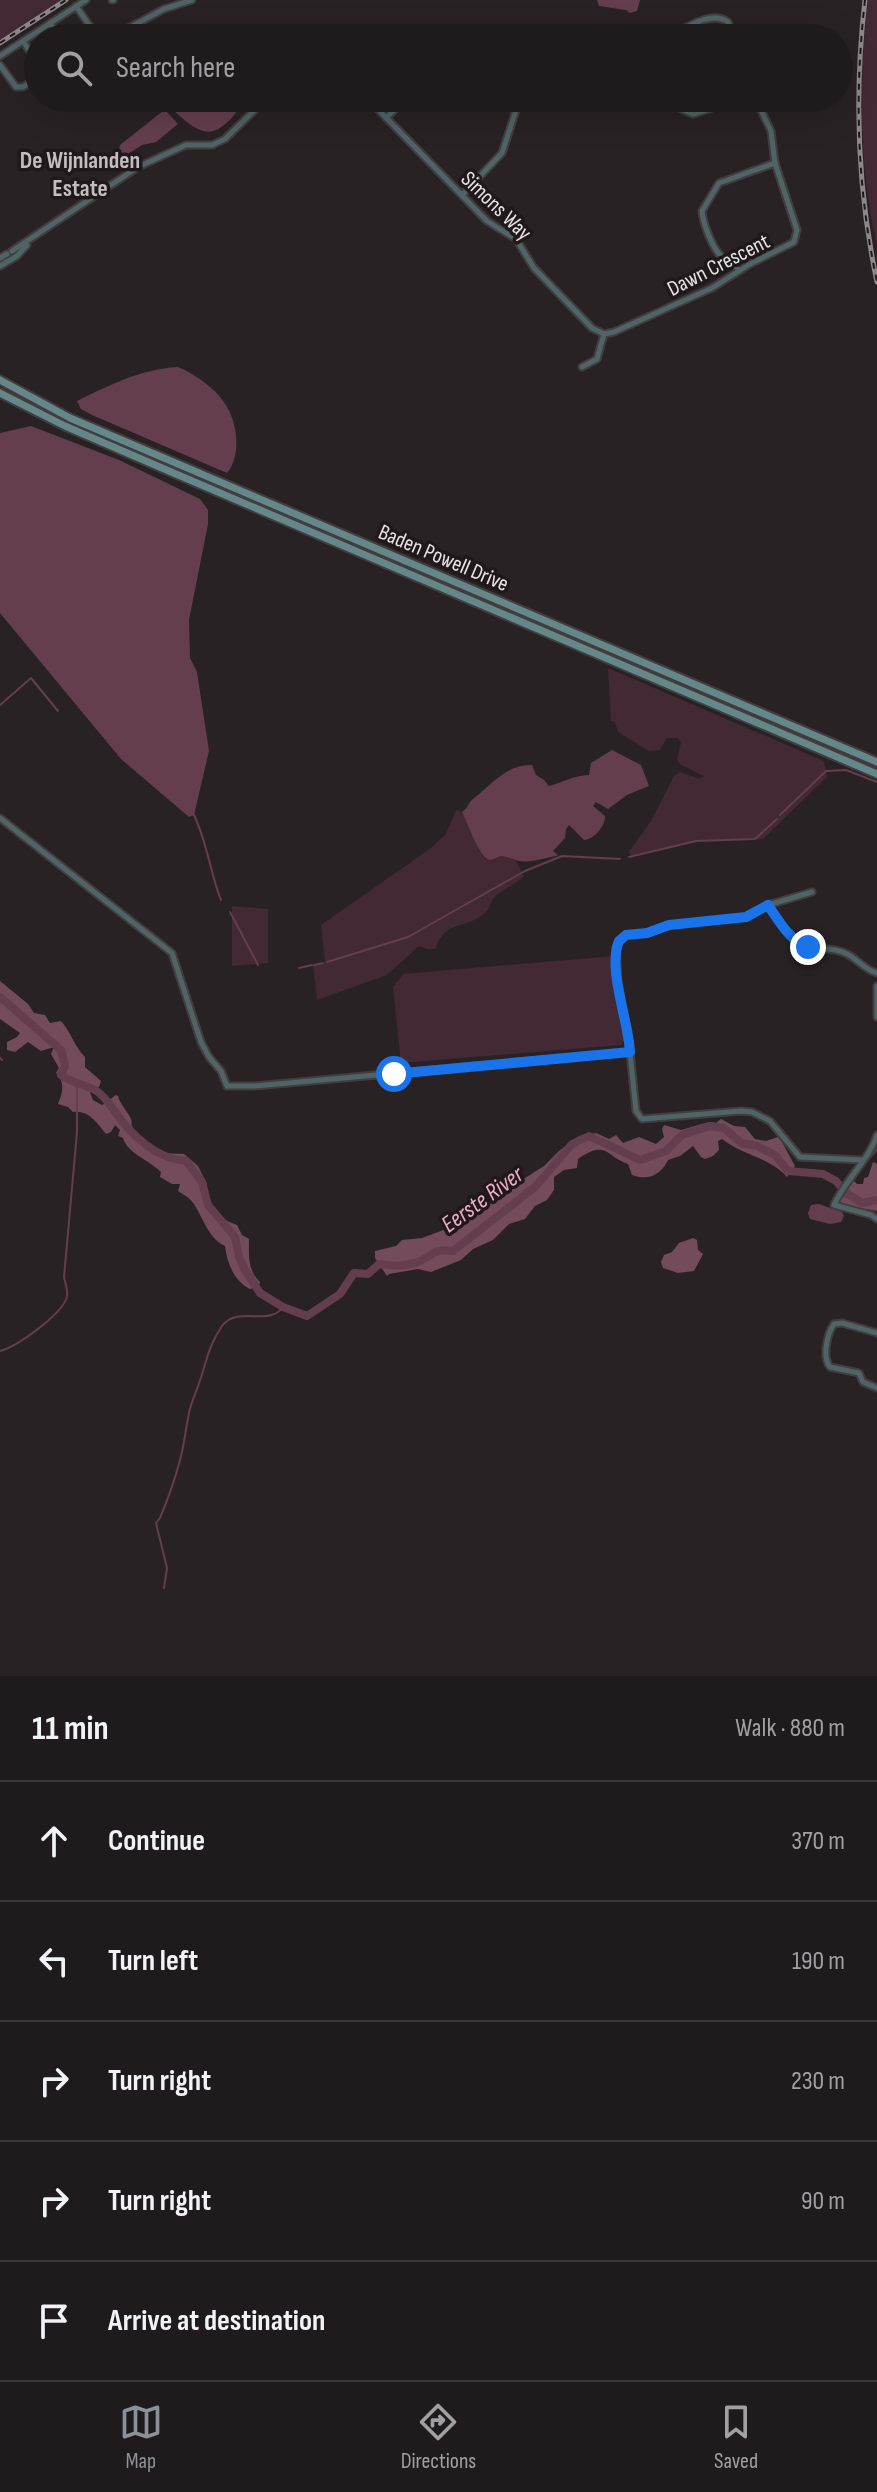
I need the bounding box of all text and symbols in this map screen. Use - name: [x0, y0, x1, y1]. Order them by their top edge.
- search box: [24, 24, 853, 112]
- icon: search: [52, 46, 96, 90]
- text: Search here: [116, 50, 235, 86]
- district label: De Wijnlanden Estate: [20, 146, 140, 203]
- street label: Simons Way: [455, 166, 537, 247]
- street label: Dawn Crescent: [663, 228, 775, 303]
- street label: Baden Powell Drive: [374, 519, 513, 598]
- route end: [790, 929, 826, 965]
- route start: [376, 1056, 412, 1092]
- water label: Eerste River: [436, 1159, 530, 1239]
- text: 11 min: [32, 1708, 109, 1749]
- text: Walk · 880 m: [735, 1713, 845, 1744]
- icon: ahead: [32, 1819, 76, 1863]
- text: Continue: [108, 1823, 205, 1859]
- text: 370 m: [791, 1826, 845, 1857]
- icon: left: [32, 1939, 76, 1983]
- text: Turn left: [108, 1943, 198, 1979]
- text: 190 m: [792, 1946, 845, 1977]
- icon: right: [32, 2059, 76, 2103]
- text: Turn right: [108, 2063, 211, 2099]
- text: 230 m: [791, 2066, 845, 2097]
- icon: right: [32, 2179, 76, 2223]
- text: Turn right: [108, 2183, 211, 2219]
- text: 90 m: [801, 2186, 845, 2217]
- icon: arrive: [32, 2299, 76, 2343]
- text: Arrive at destination: [108, 2303, 325, 2339]
- tab: Map: [119, 2400, 163, 2475]
- tab: Directions: [401, 2400, 476, 2475]
- tab: Saved: [714, 2400, 758, 2475]

